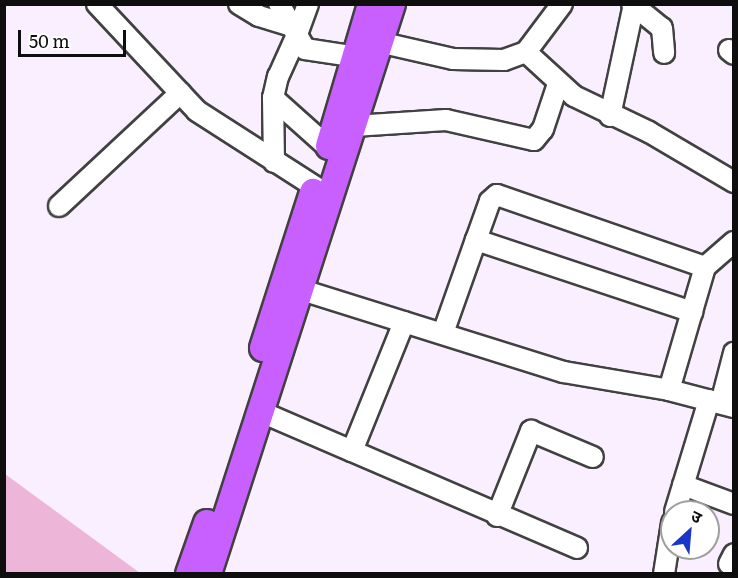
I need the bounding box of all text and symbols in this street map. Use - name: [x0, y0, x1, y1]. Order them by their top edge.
- scale bar: [21, 18, 129, 56]
- text: 50 m: [29, 27, 70, 54]
- north arrow: [660, 500, 720, 560]
- text: उ: [688, 503, 706, 528]

